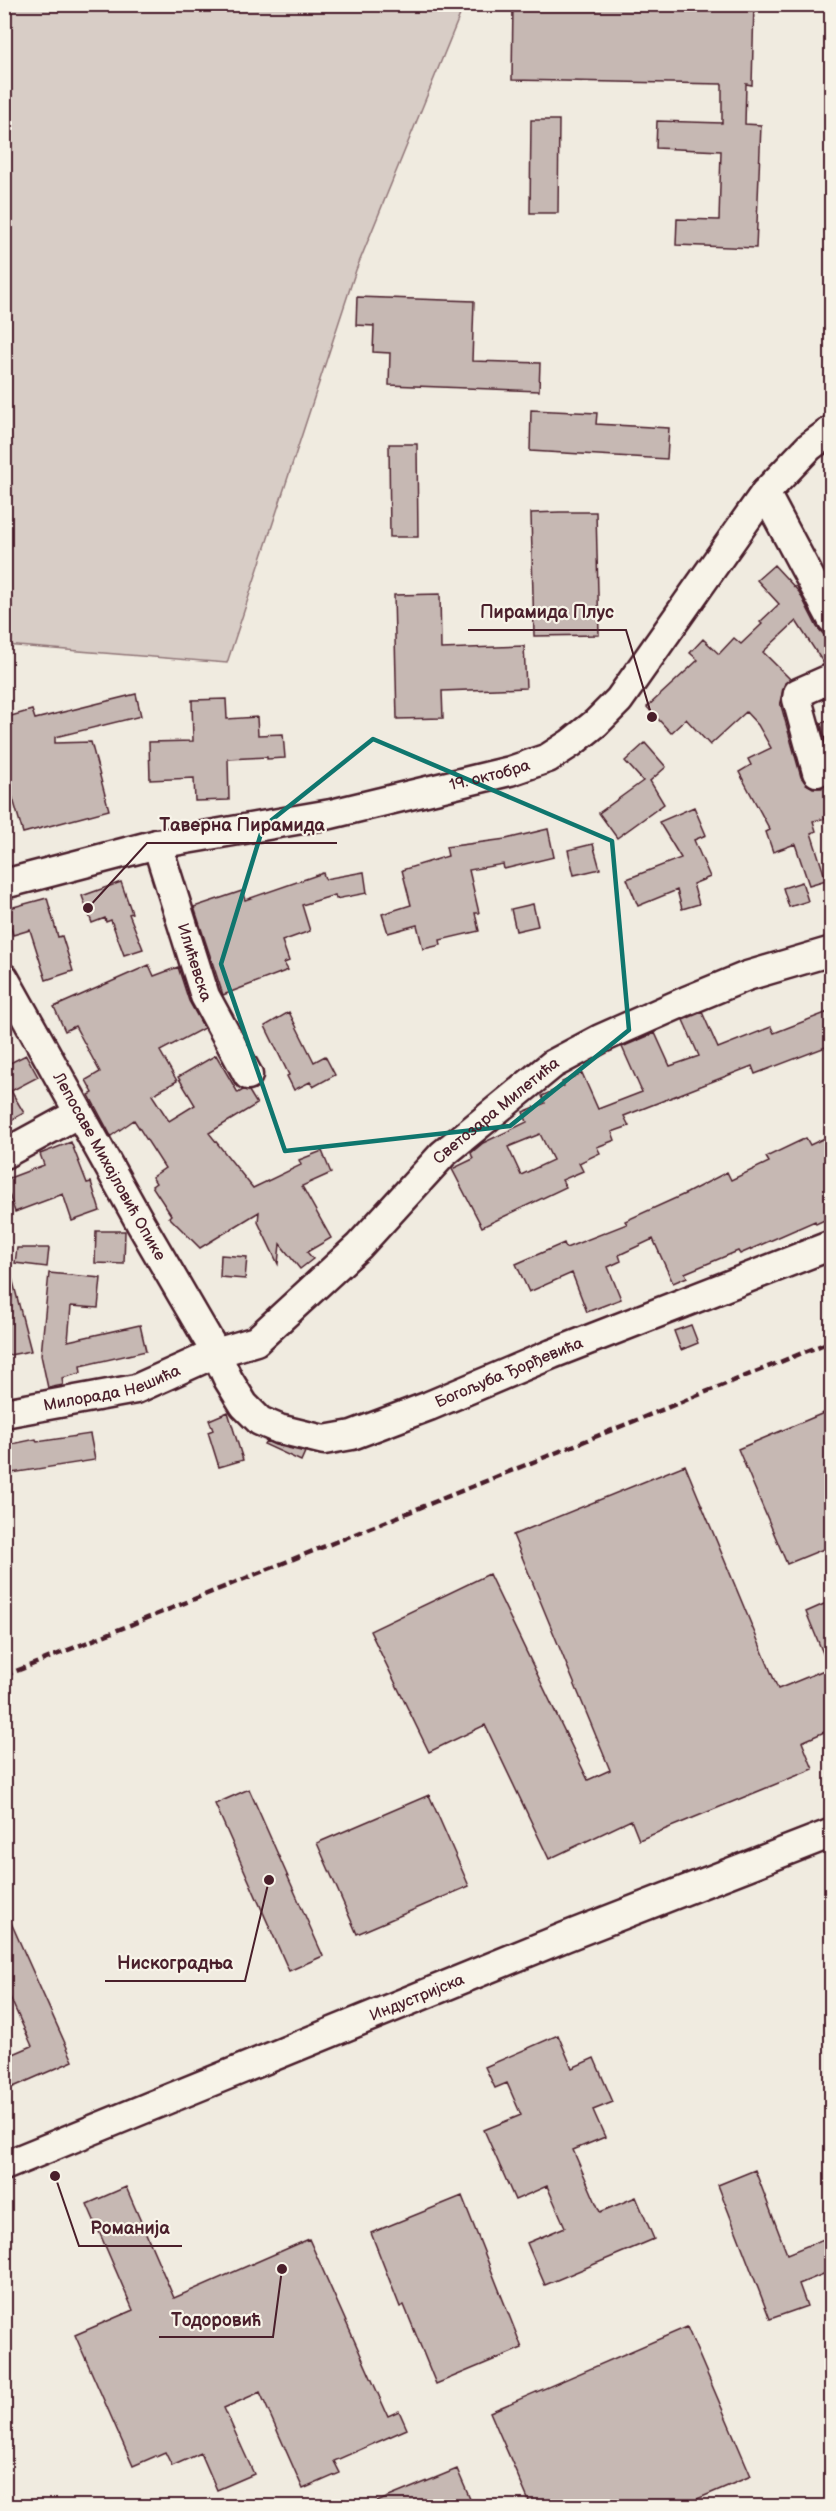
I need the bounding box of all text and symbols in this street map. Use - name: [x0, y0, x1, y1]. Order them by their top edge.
- callout: Пирамида Плус: [468, 594, 626, 630]
- text: Пирамида Плус: [480, 602, 614, 623]
- street label: 19. октобра: [447, 755, 533, 795]
- callout: Таверна Пирамида: [147, 807, 337, 843]
- text: Таверна Пирамида: [159, 815, 325, 836]
- street label: Илићевска: [173, 921, 216, 1005]
- street label: Светозара Милетића: [429, 1053, 563, 1168]
- street label: Лепосаве Михајловић Опике: [49, 1068, 170, 1264]
- street label: Богољуба Ђорђевића: [432, 1333, 586, 1412]
- street label: Милорада Нешића: [42, 1361, 184, 1415]
- callout: Нискоградња: [105, 1945, 245, 1981]
- text: Нискоградња: [117, 1953, 233, 1974]
- street label: Индустријска: [367, 1969, 468, 2025]
- callout: Романија: [79, 2210, 182, 2246]
- text: Романија: [90, 2218, 170, 2239]
- callout: Тодоровић: [159, 2301, 273, 2337]
- text: Тодоровић: [171, 2310, 261, 2331]

